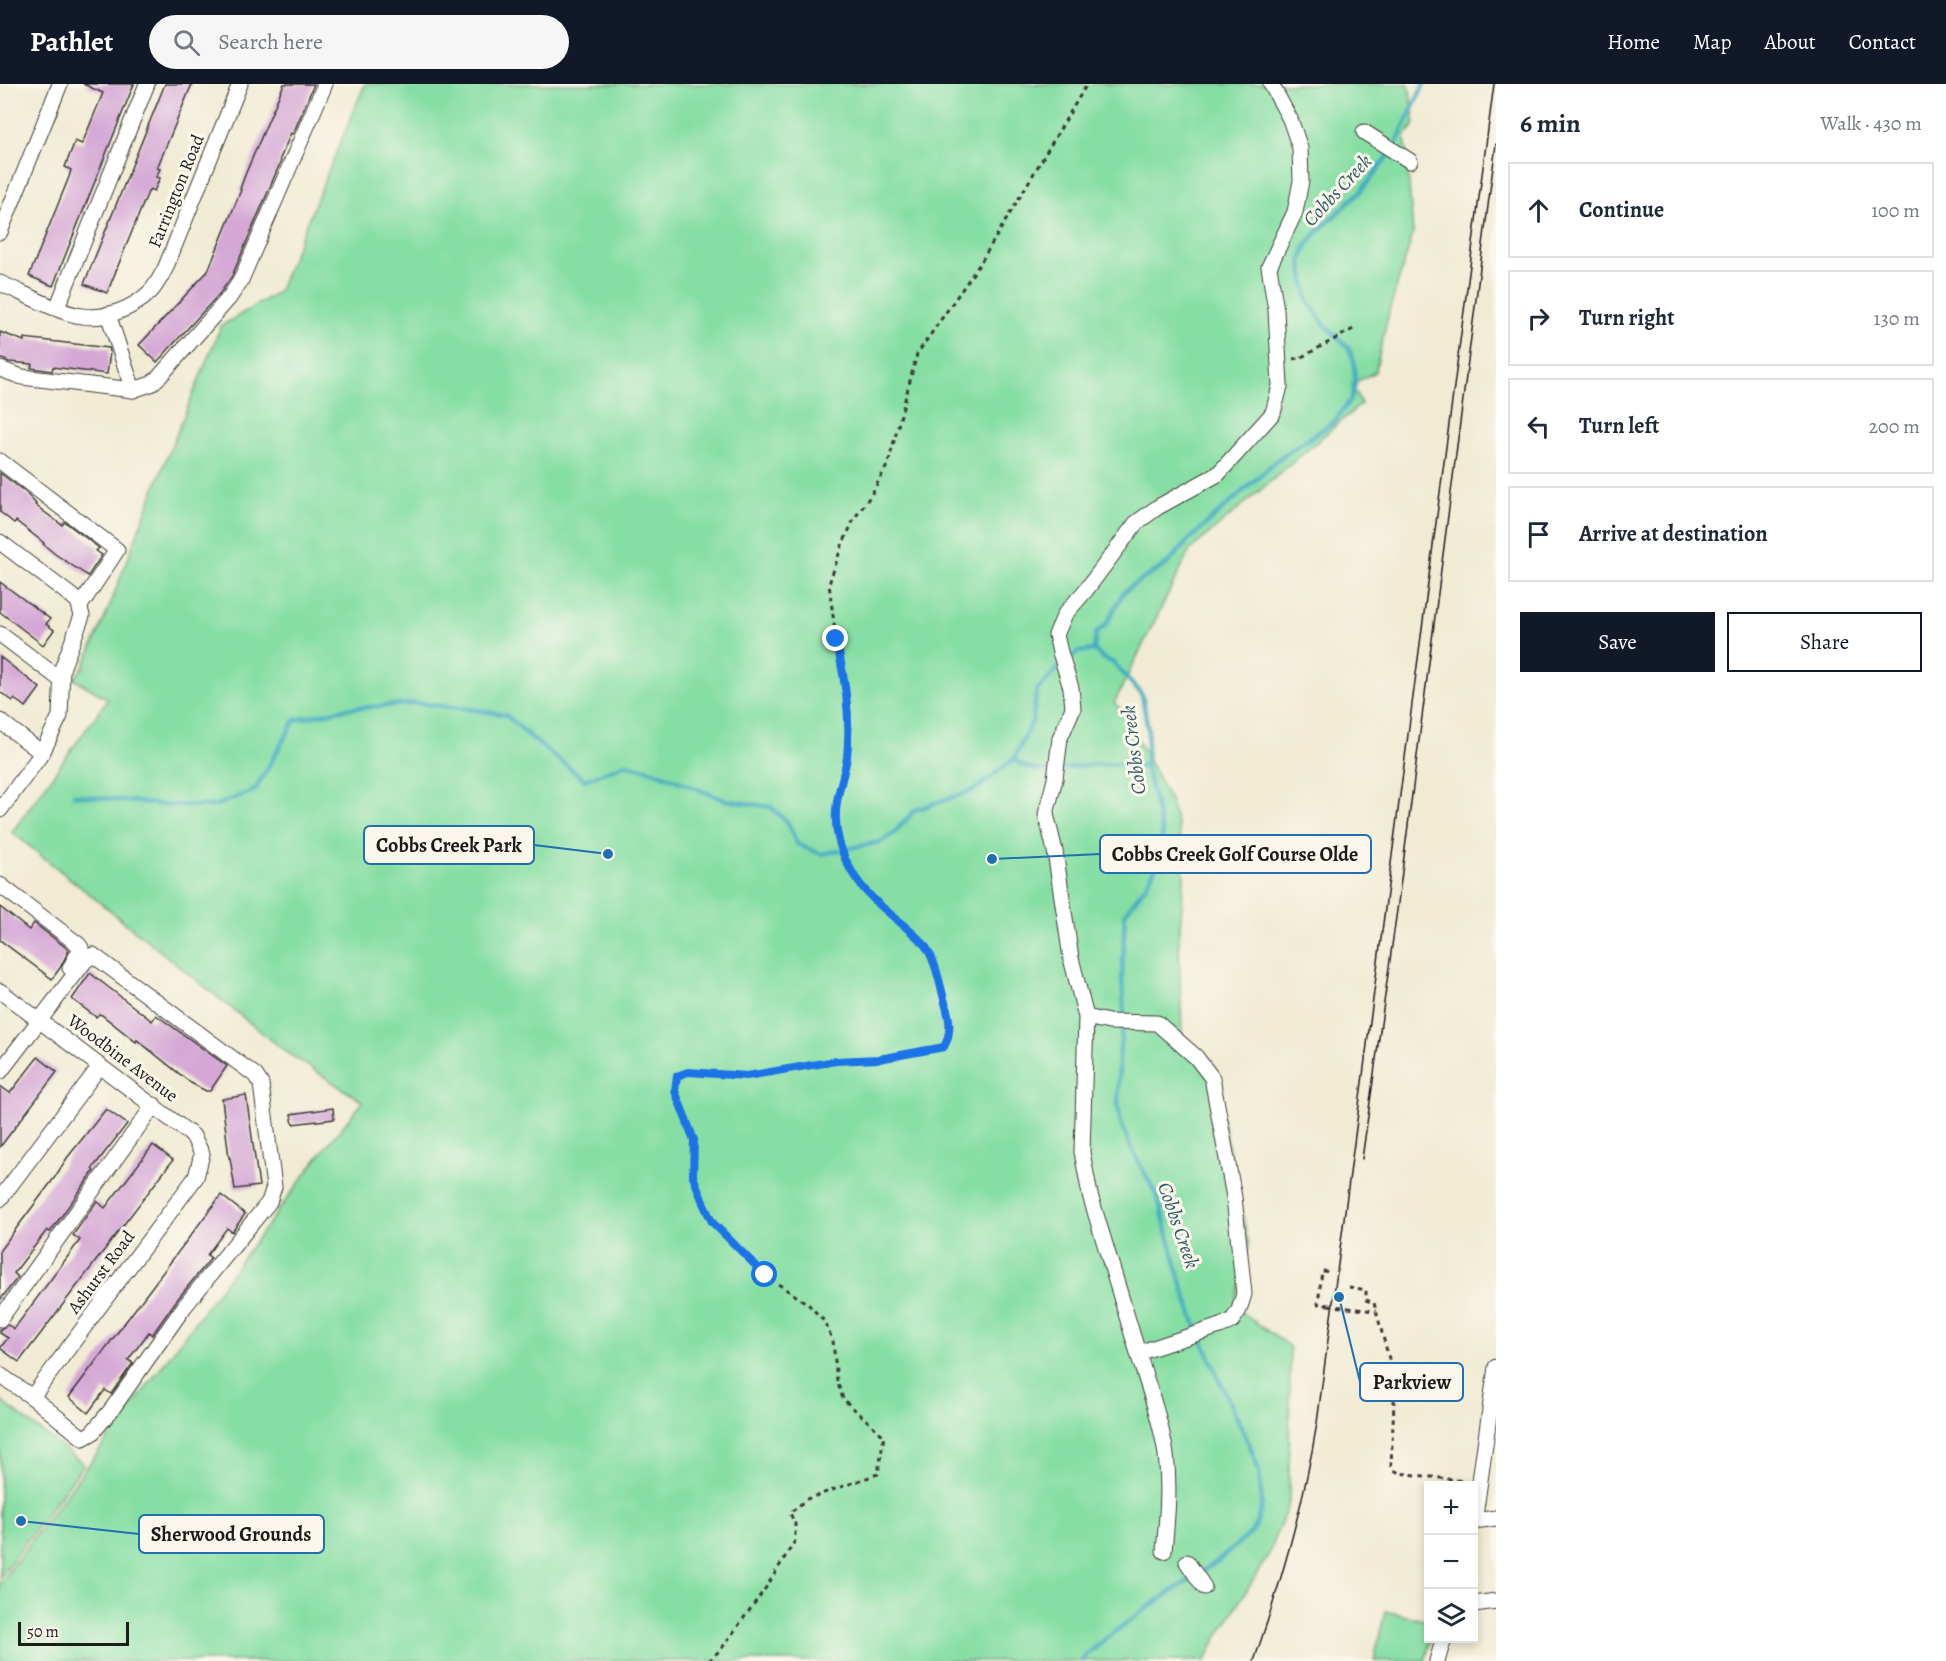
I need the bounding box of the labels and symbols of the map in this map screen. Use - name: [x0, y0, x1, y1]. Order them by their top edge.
- street label: Farrington Road: [142, 130, 210, 251]
- water label: Cobbs Creek: [1297, 148, 1378, 232]
- route end: [822, 625, 848, 651]
- water label: Cobbs Creek: [1115, 704, 1152, 796]
- callout: Cobbs Creek Park: [364, 826, 534, 864]
- text: Cobbs Creek Park: [376, 832, 523, 859]
- callout: Cobbs Creek Golf Course Olde: [1100, 835, 1371, 873]
- text: Cobbs Creek Golf Course Olde: [1112, 841, 1358, 868]
- street label: Woodbine Avenue: [62, 1008, 183, 1107]
- water label: Cobbs Creek: [1151, 1178, 1206, 1272]
- street label: Ashurst Road: [61, 1225, 140, 1319]
- route start: [751, 1261, 777, 1287]
- callout: Parkview: [1360, 1363, 1463, 1401]
- text: Parkview: [1373, 1369, 1451, 1396]
- callout: Sherwood Grounds: [139, 1515, 324, 1553]
- text: Sherwood Grounds: [151, 1521, 311, 1548]
- scale bar: [18, 1619, 129, 1646]

